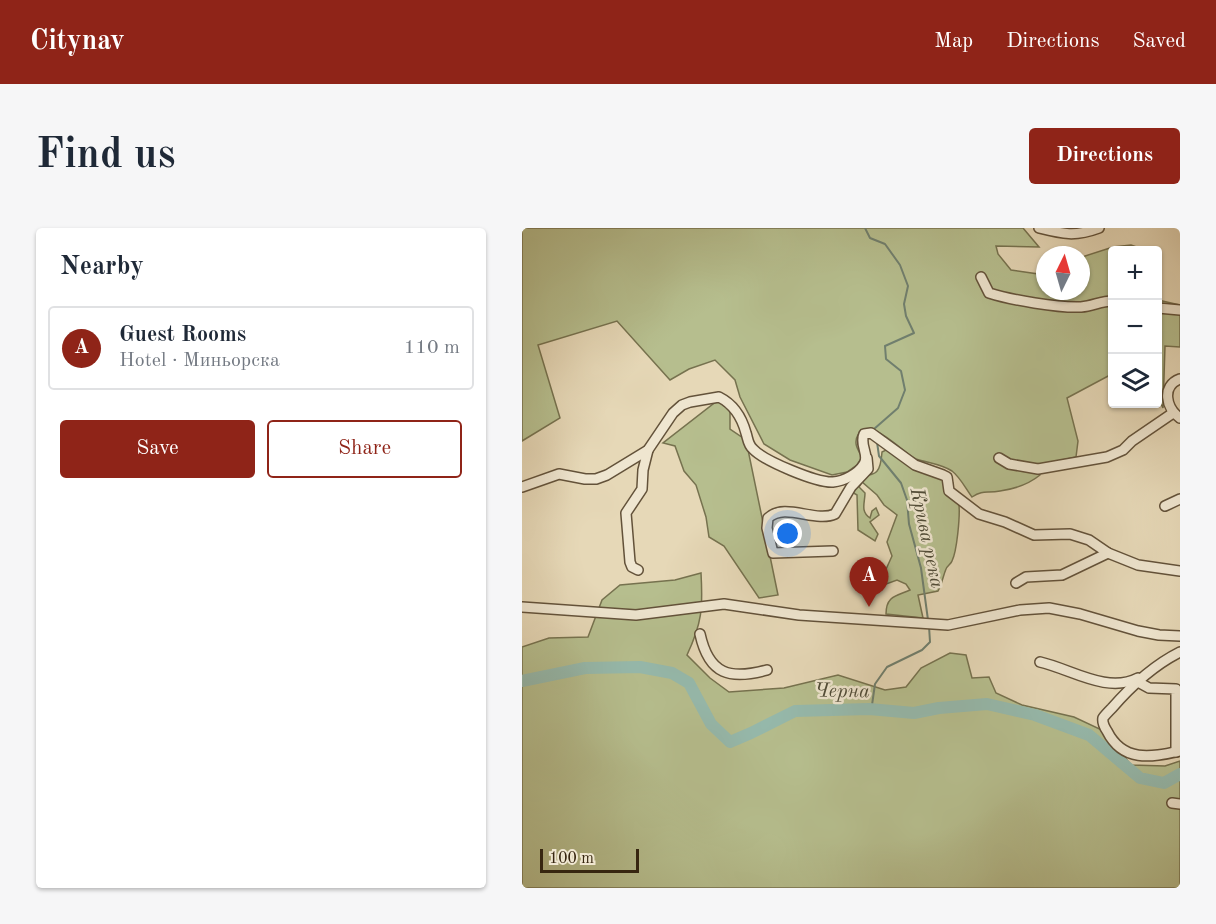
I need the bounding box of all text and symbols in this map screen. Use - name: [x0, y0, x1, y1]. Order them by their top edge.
- text: Citynav: [30, 28, 125, 56]
- text: Map: [934, 31, 973, 52]
- text: Directions: [1006, 31, 1100, 52]
- text: Saved: [1133, 31, 1186, 52]
- button: Directions: [1029, 128, 1180, 184]
- text: Find us: [36, 135, 175, 177]
- north arrow: [1036, 246, 1090, 300]
- map controls: [1108, 246, 1162, 408]
- button: +: [1108, 246, 1162, 300]
- text: Nearby: [60, 254, 144, 280]
- button: −: [1108, 300, 1162, 354]
- text: Guest Rooms: [119, 324, 246, 346]
- text: A: [74, 338, 89, 358]
- text: 110 m: [404, 338, 460, 358]
- text: Hotel · Миньорска: [119, 351, 280, 371]
- button: layers: [1108, 354, 1162, 408]
- button: Save: [60, 420, 255, 478]
- button: Share: [267, 420, 462, 478]
- water label: Крива река: [905, 485, 946, 590]
- your location: [773, 519, 802, 548]
- pin: A: [850, 558, 888, 607]
- water label: Черна: [814, 682, 870, 702]
- scale bar: [540, 846, 639, 874]
- text: 100 m: [549, 851, 594, 867]

